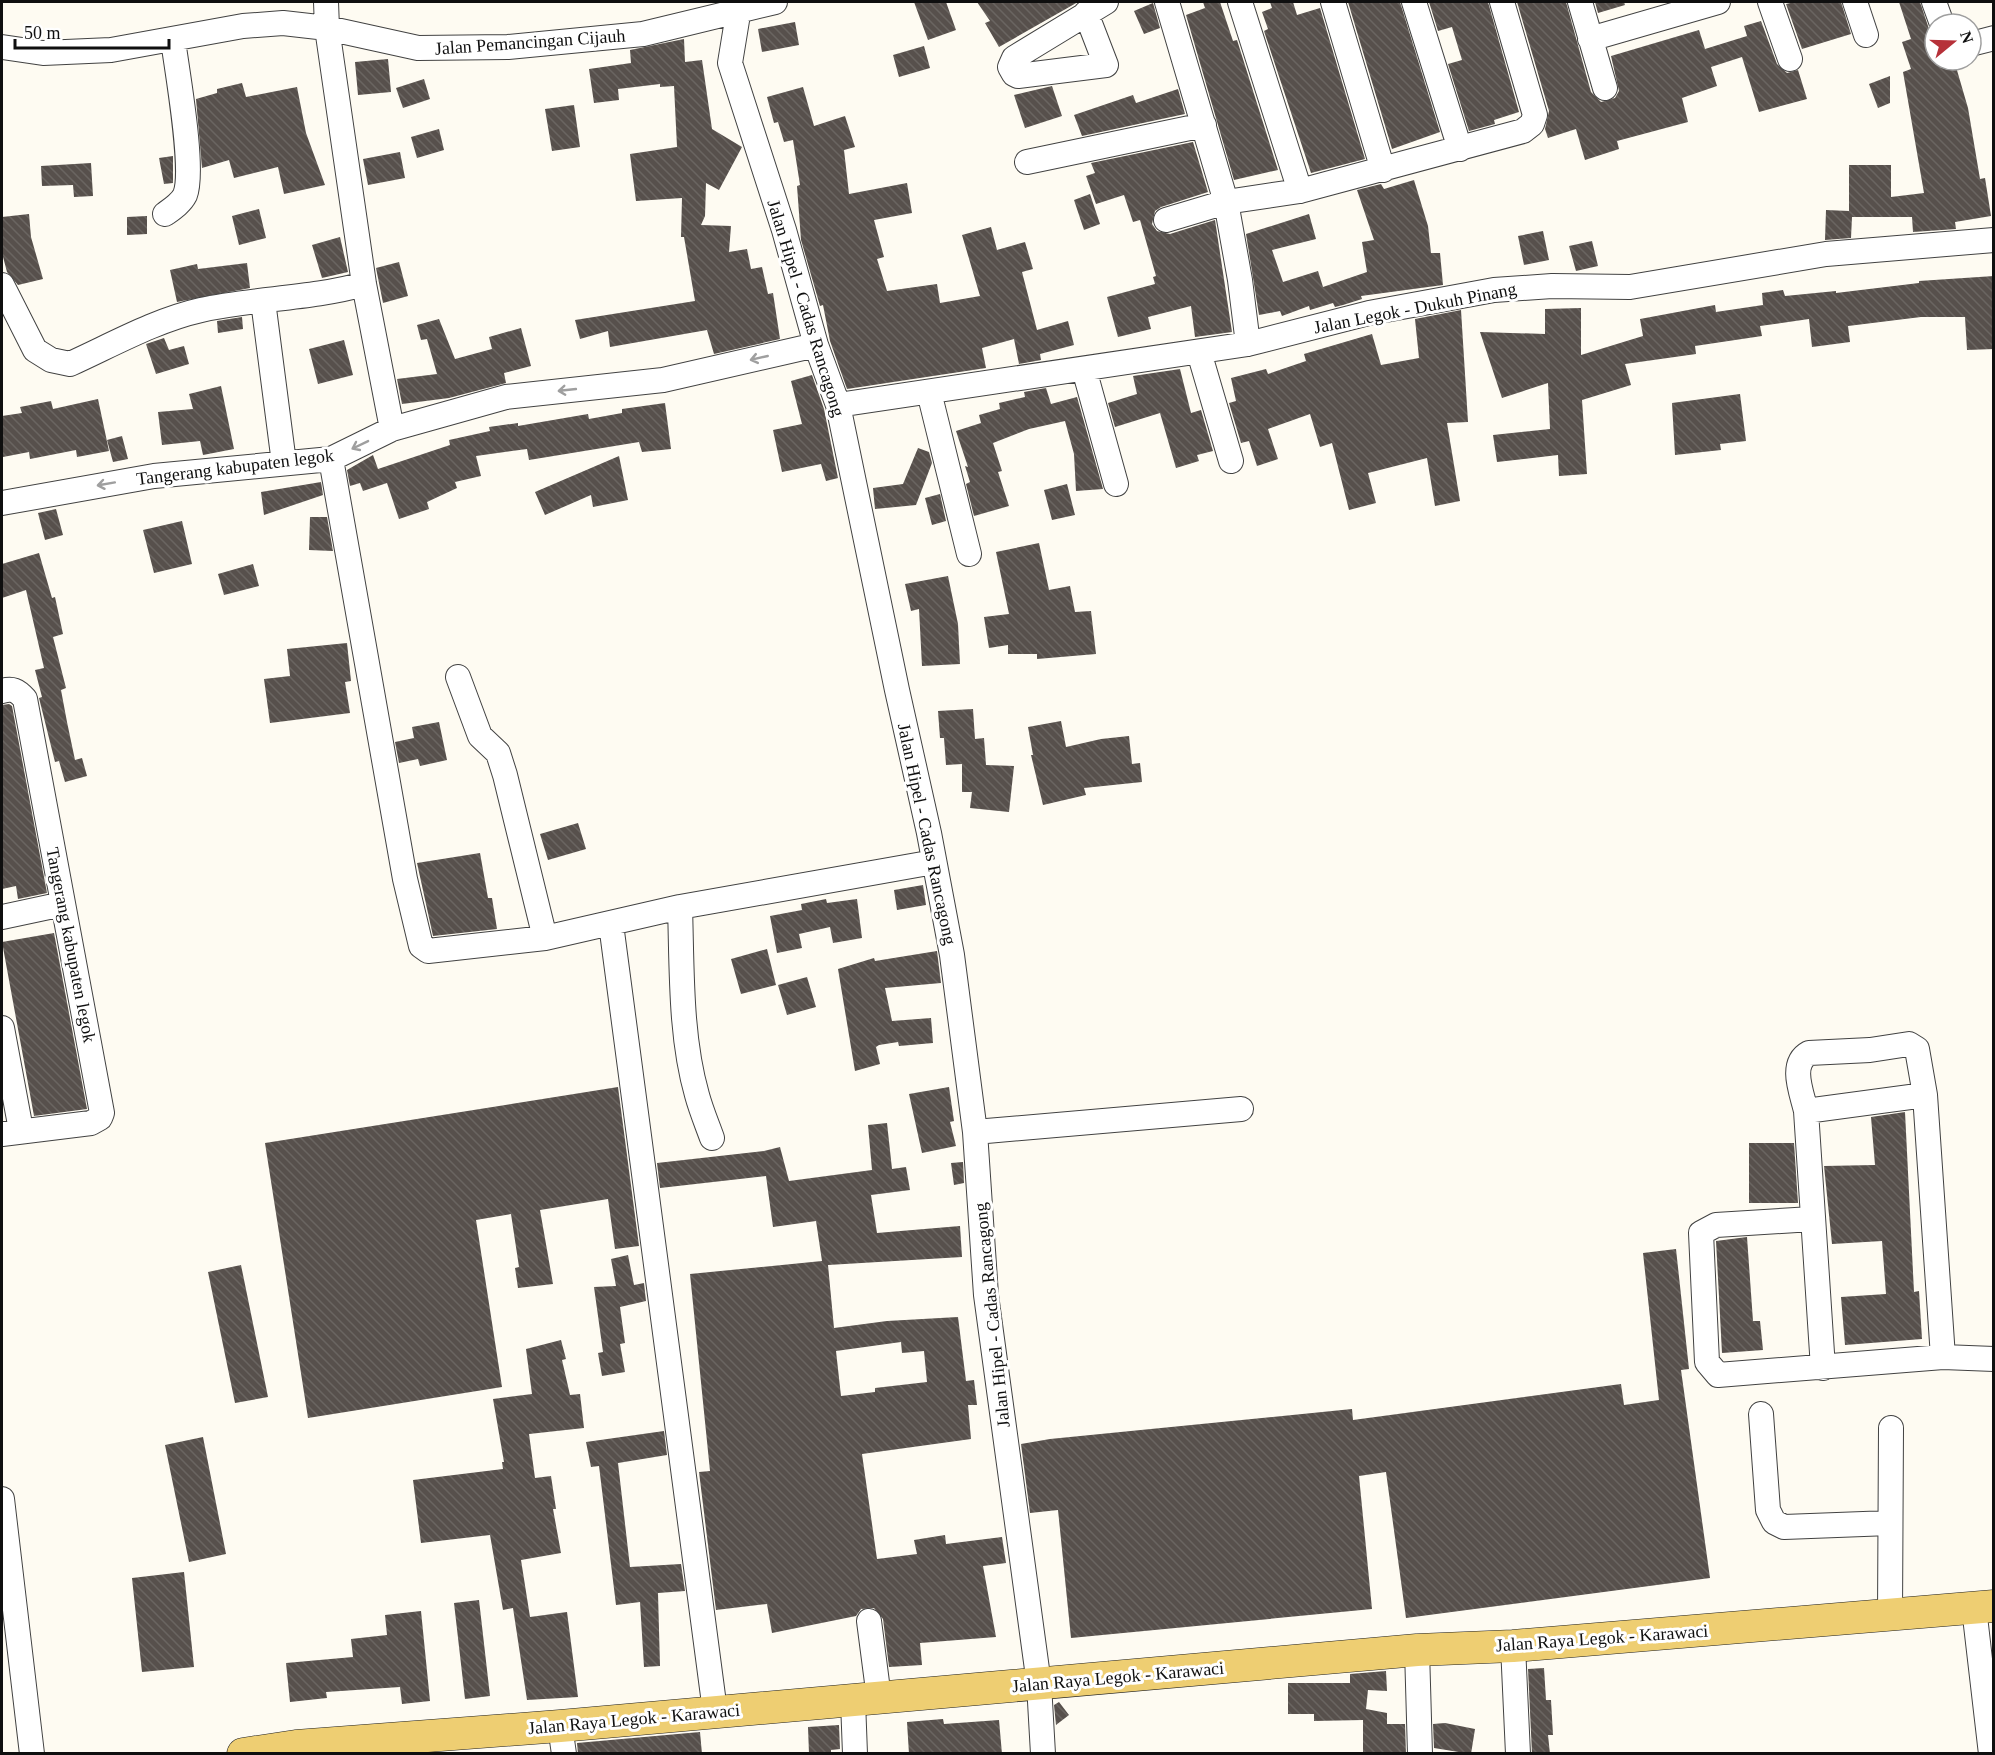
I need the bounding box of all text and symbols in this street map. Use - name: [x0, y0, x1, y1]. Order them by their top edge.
- scale bar: [15, 12, 170, 50]
- north arrow: [1923, 12, 1983, 72]
- text: 50 m: [24, 23, 61, 43]
- street label: Jalan Pemancingan Cijauh: [434, 25, 626, 59]
- text: N: [1957, 29, 1977, 46]
- street label: Jalan Hipel - Cadas Rancagong: [763, 197, 849, 419]
- street label: Jalan Legok - Dukuh Pinang: [1312, 279, 1518, 337]
- one-way arrow: [750, 353, 769, 365]
- one-way arrow: [558, 385, 578, 396]
- one-way arrow: [351, 439, 369, 451]
- street label: Tangerang kabupaten legok: [135, 445, 335, 489]
- one-way arrow: [97, 479, 117, 490]
- street label: Jalan Hipel - Cadas Rancagong: [894, 721, 960, 947]
- street label: Tangerang kabupaten legok: [42, 846, 100, 1044]
- street label: Jalan Hipel - Cadas Rancagong: [970, 1202, 1014, 1428]
- street label: Jalan Raya Legok - Karawaci: [1495, 1621, 1709, 1655]
- street label: Jalan Raya Legok - Karawaci: [1011, 1658, 1225, 1696]
- street label: Jalan Raya Legok - Karawaci: [527, 1700, 741, 1738]

